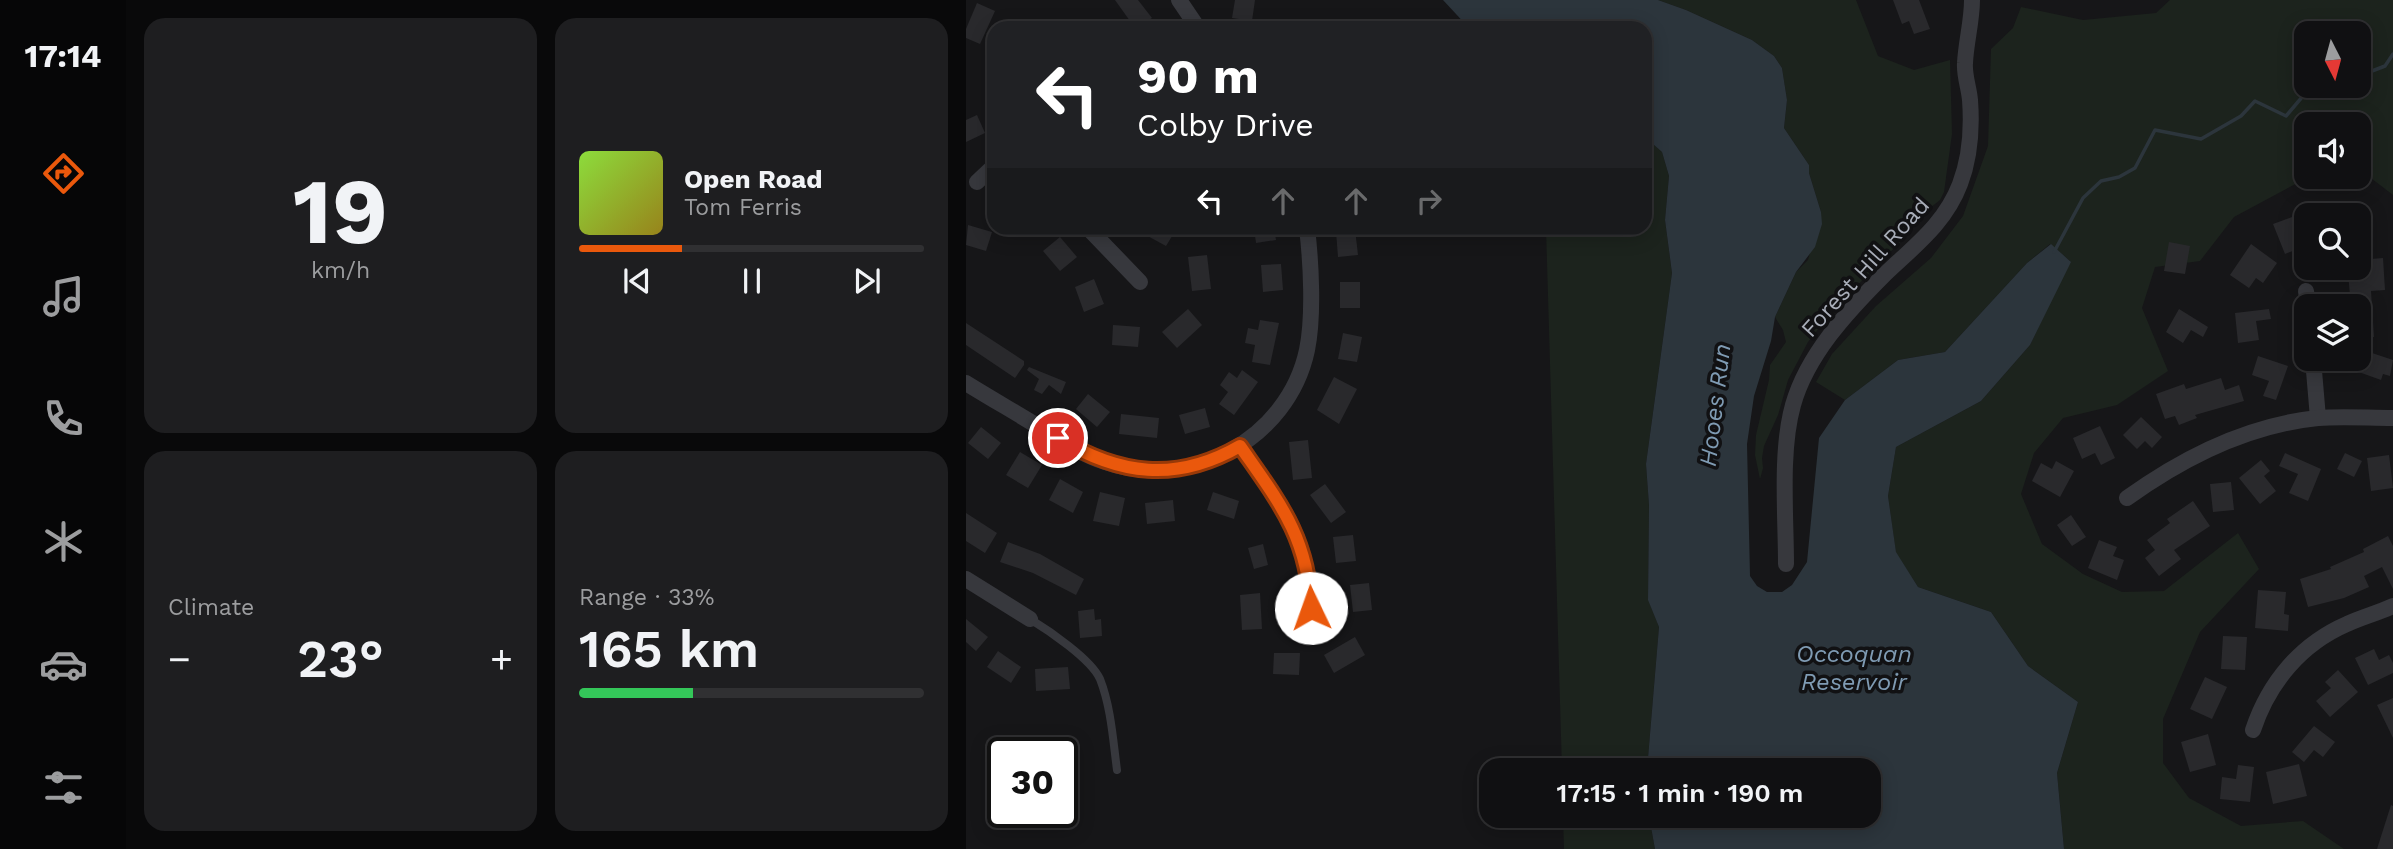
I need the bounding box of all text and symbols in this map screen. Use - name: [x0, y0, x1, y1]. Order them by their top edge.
- north arrow: [2294, 21, 2371, 98]
- map controls: [2294, 21, 2371, 371]
- text: 17:14: [25, 37, 101, 75]
- text: 90 m: [1137, 47, 1259, 105]
- icon: left: [1022, 49, 1113, 140]
- text: Colby Drive: [1137, 106, 1314, 144]
- button: sound: [2294, 112, 2371, 189]
- icon: directions: [39, 149, 88, 198]
- text: 19: [293, 158, 388, 265]
- text: Open Road: [684, 164, 822, 194]
- icon: left: [1191, 182, 1229, 220]
- icon: ahead: [1264, 182, 1302, 220]
- icon: ahead: [1337, 182, 1375, 220]
- icon: right: [1410, 182, 1448, 220]
- street label: Forest Hill Road: [1796, 192, 1935, 343]
- text: Tom Ferris: [684, 194, 802, 221]
- button: search: [2294, 203, 2371, 280]
- text: km/h: [311, 257, 370, 284]
- icon: previous: [618, 262, 656, 300]
- icon: pause: [733, 262, 771, 300]
- icon: next: [848, 262, 886, 300]
- icon: music: [39, 272, 88, 321]
- button: layers: [2294, 294, 2371, 371]
- water label: Hooes Run: [1694, 342, 1736, 468]
- icon: phone: [39, 394, 88, 443]
- pin: [1028, 408, 1088, 468]
- icon: arrive: [1039, 419, 1077, 457]
- icon: climate: [39, 517, 88, 566]
- position arrow: [1274, 571, 1348, 645]
- text: Range · 33%: [579, 584, 714, 611]
- text: Climate: [168, 594, 254, 621]
- text: 165 km: [579, 619, 759, 680]
- text: 23°: [297, 629, 384, 690]
- text: −: [168, 637, 191, 681]
- text: +: [490, 637, 513, 681]
- icon: car: [39, 640, 88, 689]
- water label: Occoquan Reservoir: [1796, 640, 1912, 696]
- speed limit sign: 30: [987, 737, 1078, 828]
- icon: filters: [39, 763, 88, 812]
- text: 17:15 · 1 min · 190 m: [1557, 778, 1803, 808]

